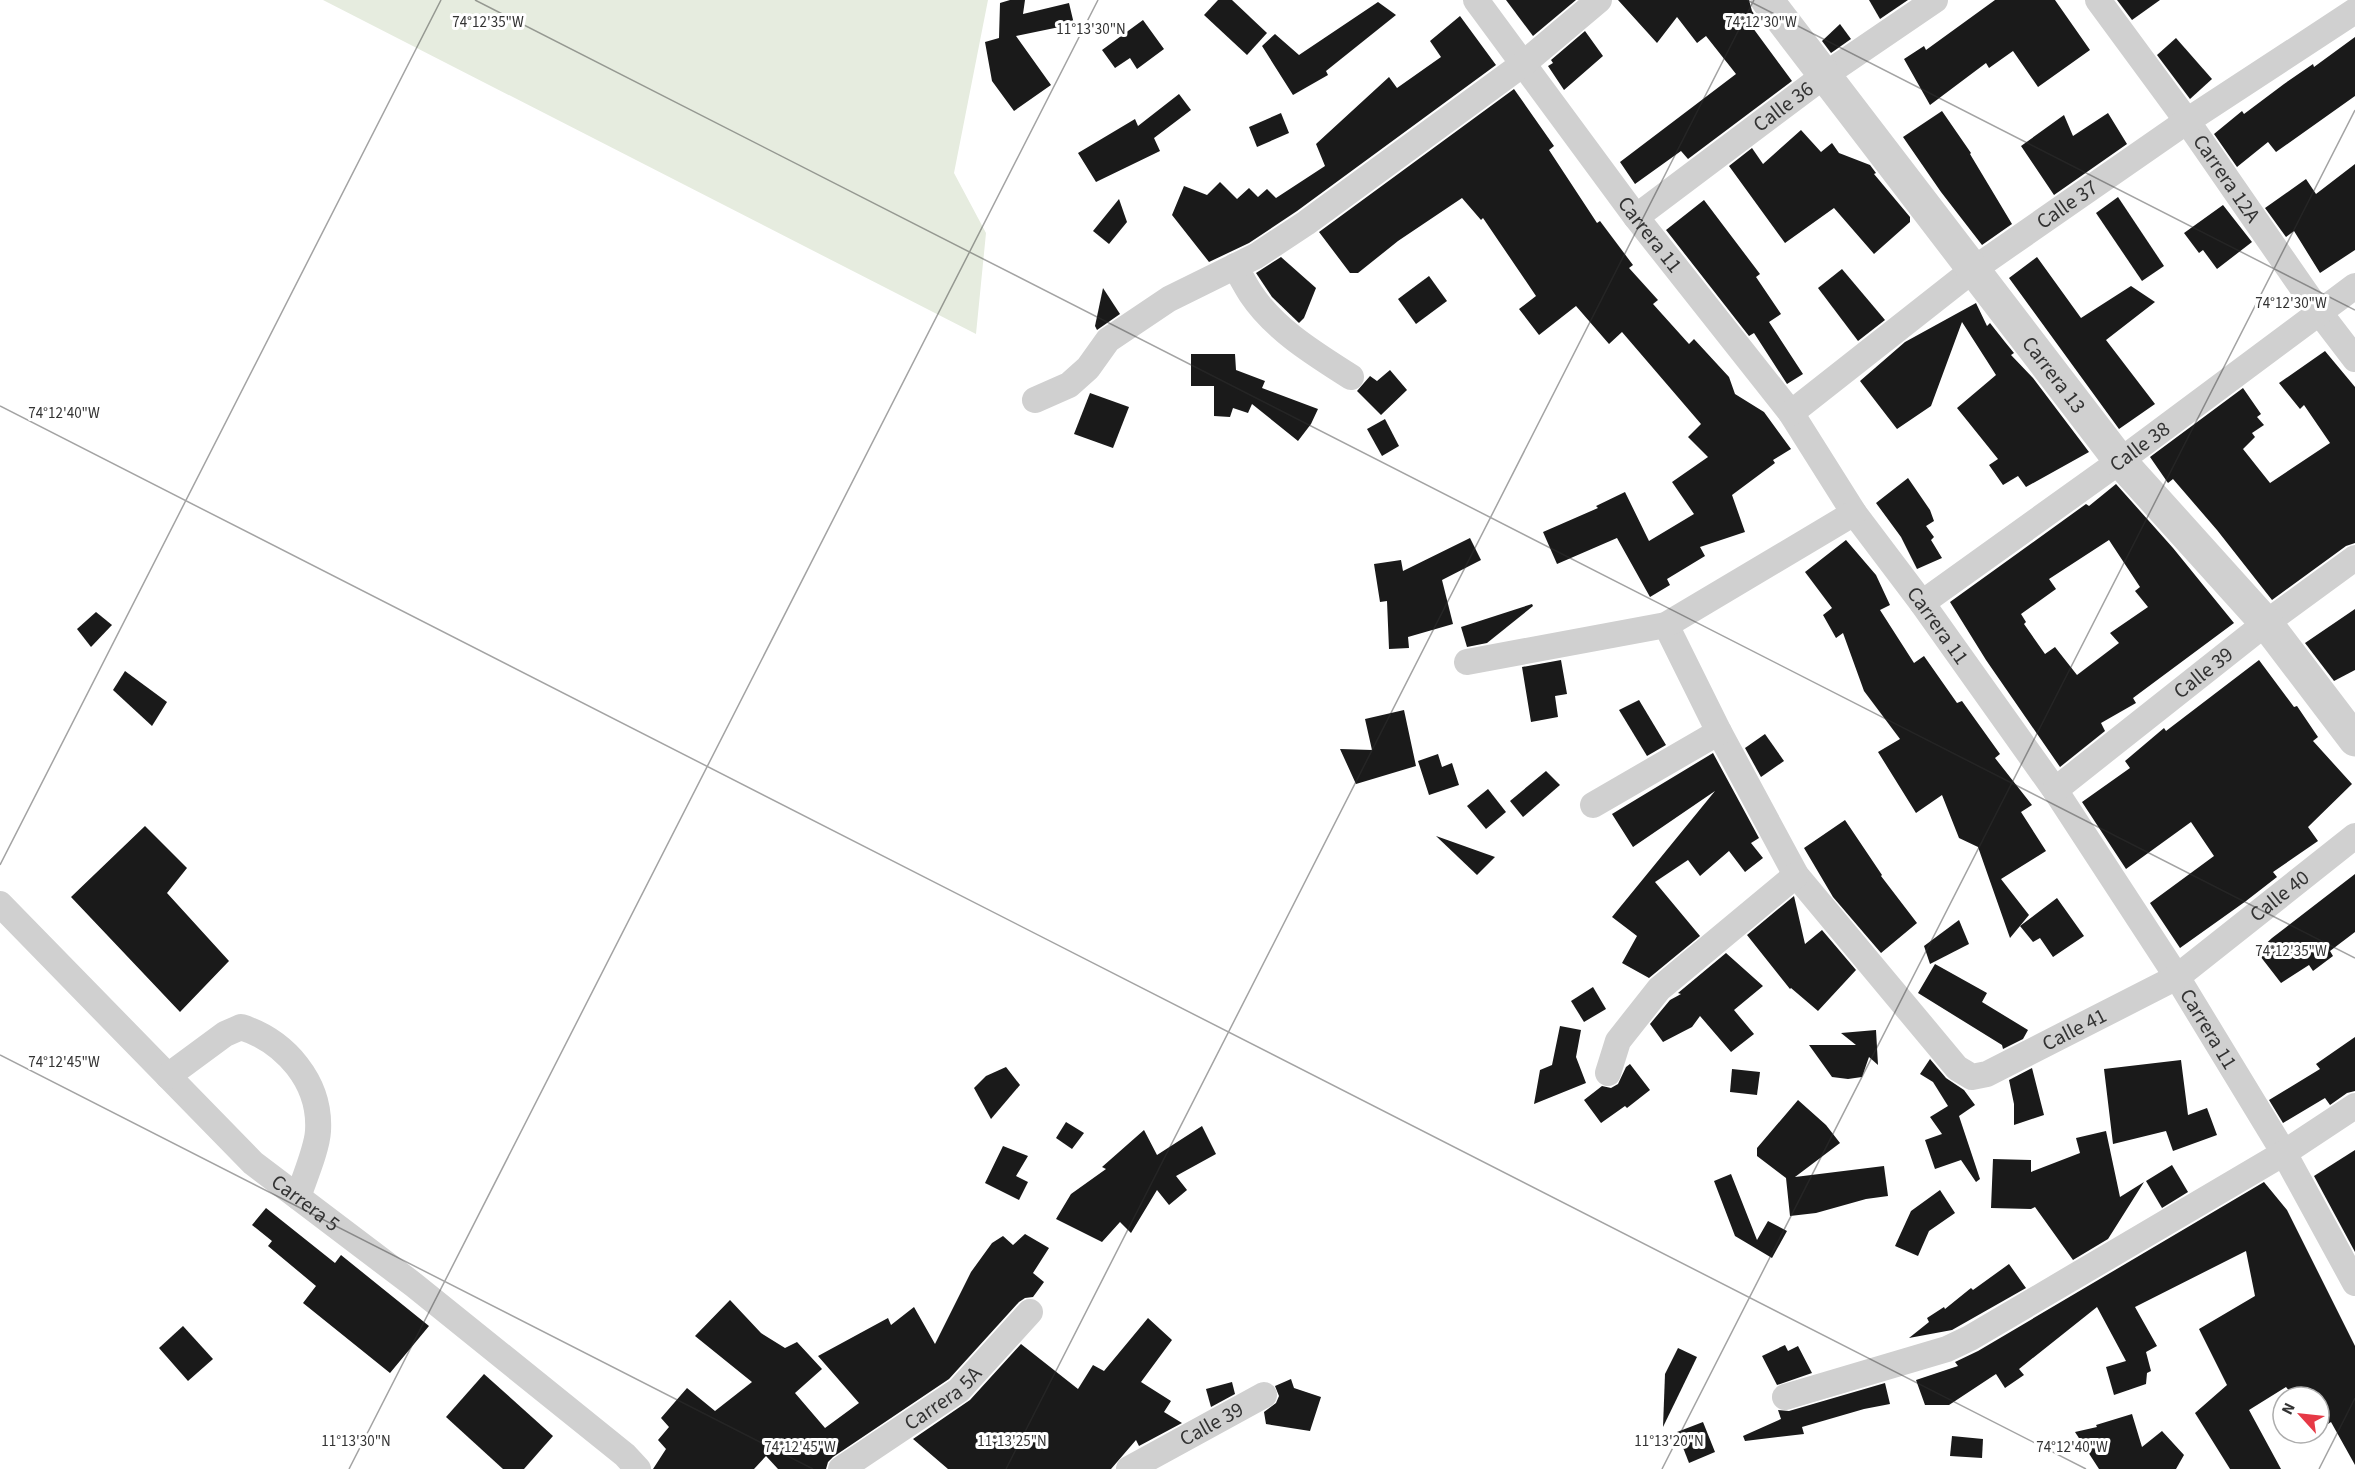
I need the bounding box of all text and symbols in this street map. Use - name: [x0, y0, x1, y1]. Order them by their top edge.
- text: 74°12'35"W: [452, 12, 524, 33]
- text: 74°12'30"W: [1725, 12, 1797, 33]
- text: 11°13'30"N: [1056, 19, 1126, 40]
- street label: Calle 36: [1747, 74, 1820, 139]
- street label: Carrera 12A: [2186, 128, 2268, 229]
- street label: Calle 37: [2030, 172, 2104, 236]
- street label: Carrera 11: [1611, 190, 1690, 279]
- text: 74°12'30"W: [2255, 293, 2327, 314]
- street label: Carrera 13: [2015, 330, 2093, 420]
- text: 74°12'40"W: [28, 403, 100, 424]
- street label: Calle 38: [2103, 414, 2176, 479]
- street label: Carrera 11: [1900, 580, 1976, 671]
- street label: Calle 39: [2167, 640, 2239, 706]
- street label: Calle 40: [2243, 863, 2316, 929]
- text: 74°12'35"W: [2255, 941, 2327, 962]
- street label: Carrera 11: [2172, 983, 2245, 1075]
- street label: Calle 41: [2037, 1000, 2112, 1058]
- text: 74°12'45"W: [28, 1052, 100, 1073]
- street label: Carrera 5: [265, 1167, 346, 1239]
- street label: Carrera 5A: [898, 1359, 989, 1438]
- north arrow: [2271, 1385, 2331, 1445]
- street label: Calle 39: [1174, 1394, 1249, 1454]
- text: N: [2276, 1399, 2301, 1418]
- text: 11°13'30"N: [321, 1431, 391, 1452]
- text: 11°13'25"N: [977, 1431, 1047, 1452]
- text: 11°13'20"N: [1634, 1431, 1704, 1452]
- text: 74°12'45"W: [764, 1437, 836, 1458]
- text: 74°12'40"W: [2036, 1437, 2108, 1458]

